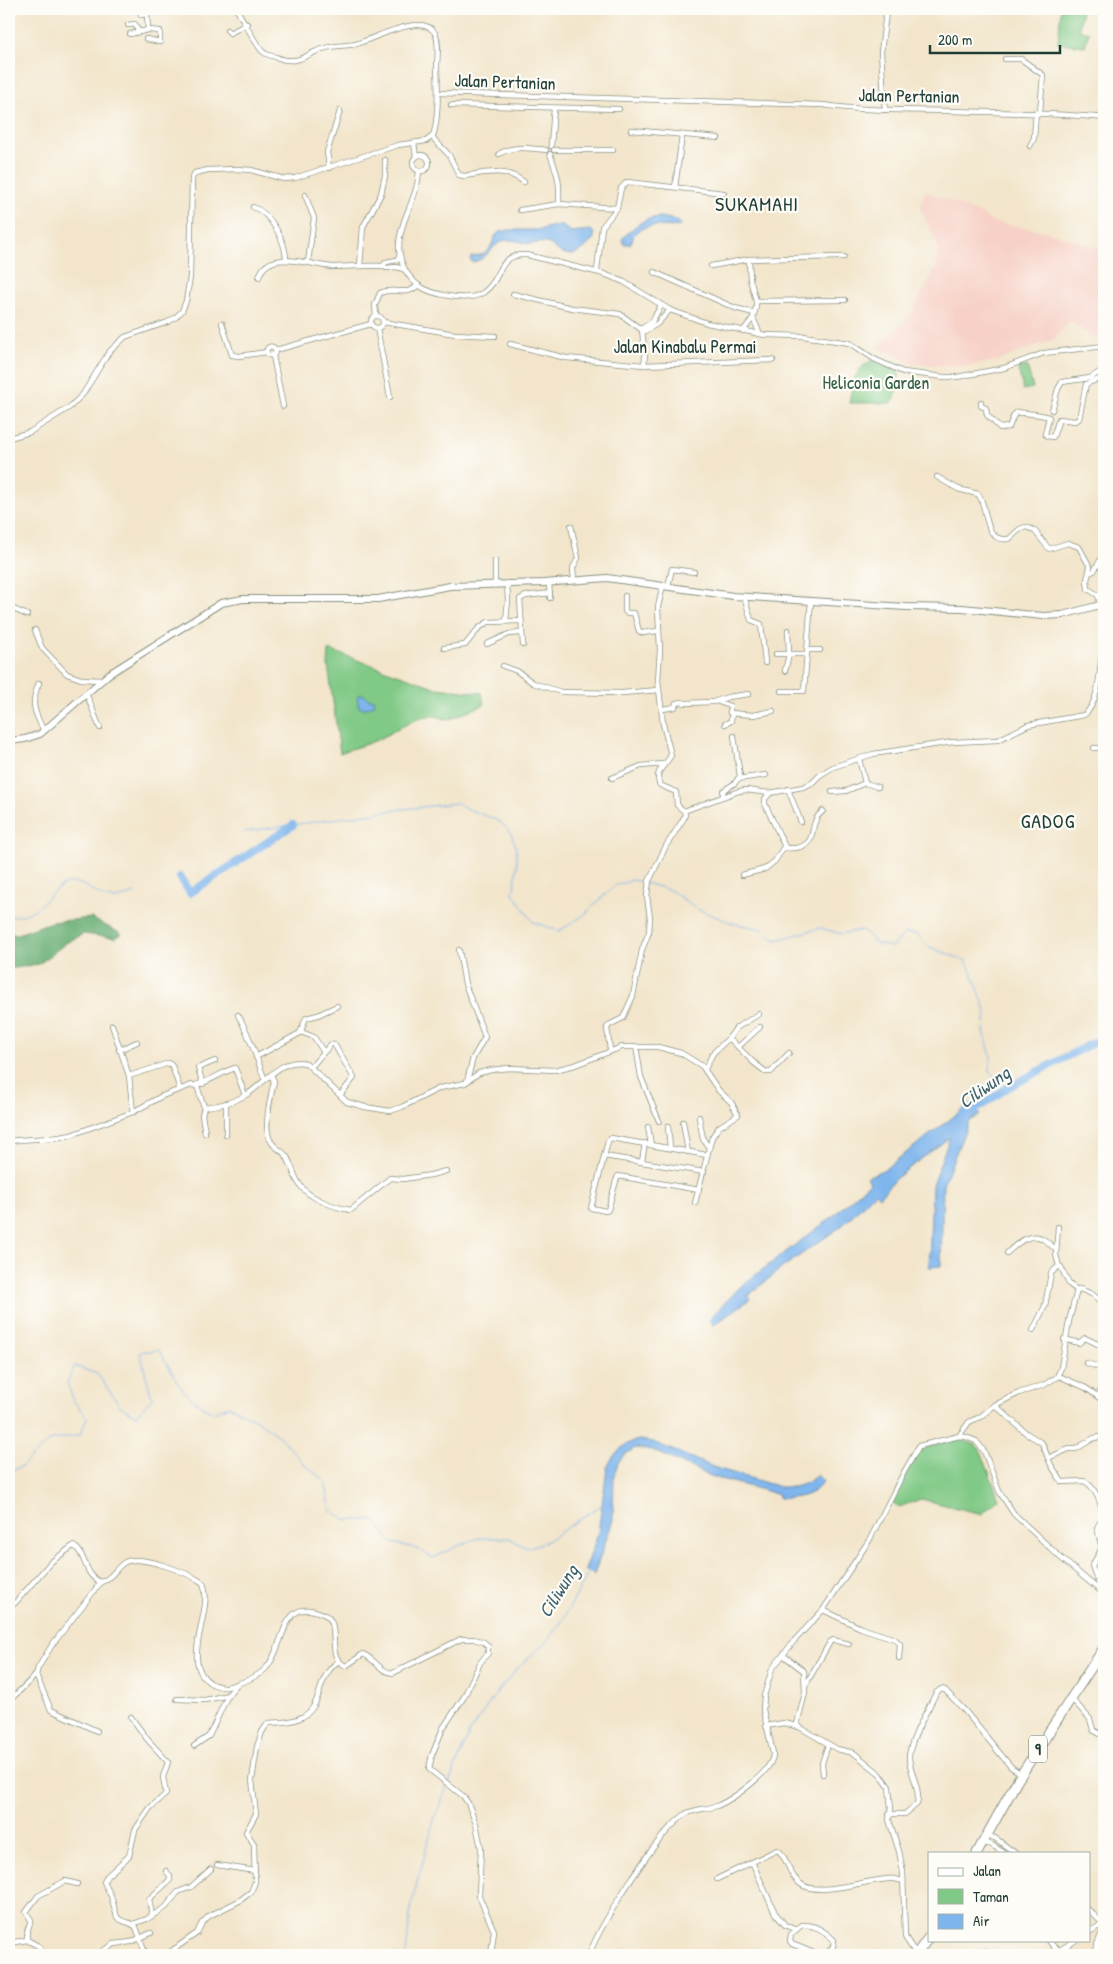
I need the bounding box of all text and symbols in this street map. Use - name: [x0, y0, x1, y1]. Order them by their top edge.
- scale bar: [930, 22, 1060, 54]
- text: 200 m: [938, 29, 972, 50]
- street label: Jalan Pertanian: [454, 67, 556, 96]
- street label: Jalan Pertanian: [858, 82, 960, 109]
- district label: SUKAMAHI: [715, 190, 799, 217]
- street label: Jalan Kinabalu Permai: [613, 334, 757, 359]
- park label: Heliconia Garden: [823, 370, 929, 395]
- district label: GADOG: [1021, 807, 1075, 834]
- water label: Ciliwung: [953, 1059, 1016, 1114]
- water label: Ciliwung: [532, 1558, 585, 1622]
- road number: 9: [1029, 1736, 1047, 1762]
- legend: [928, 1852, 1090, 1942]
- text: Jalan: [973, 1860, 1001, 1881]
- text: Taman: [973, 1886, 1009, 1907]
- text: Air: [973, 1910, 990, 1931]

